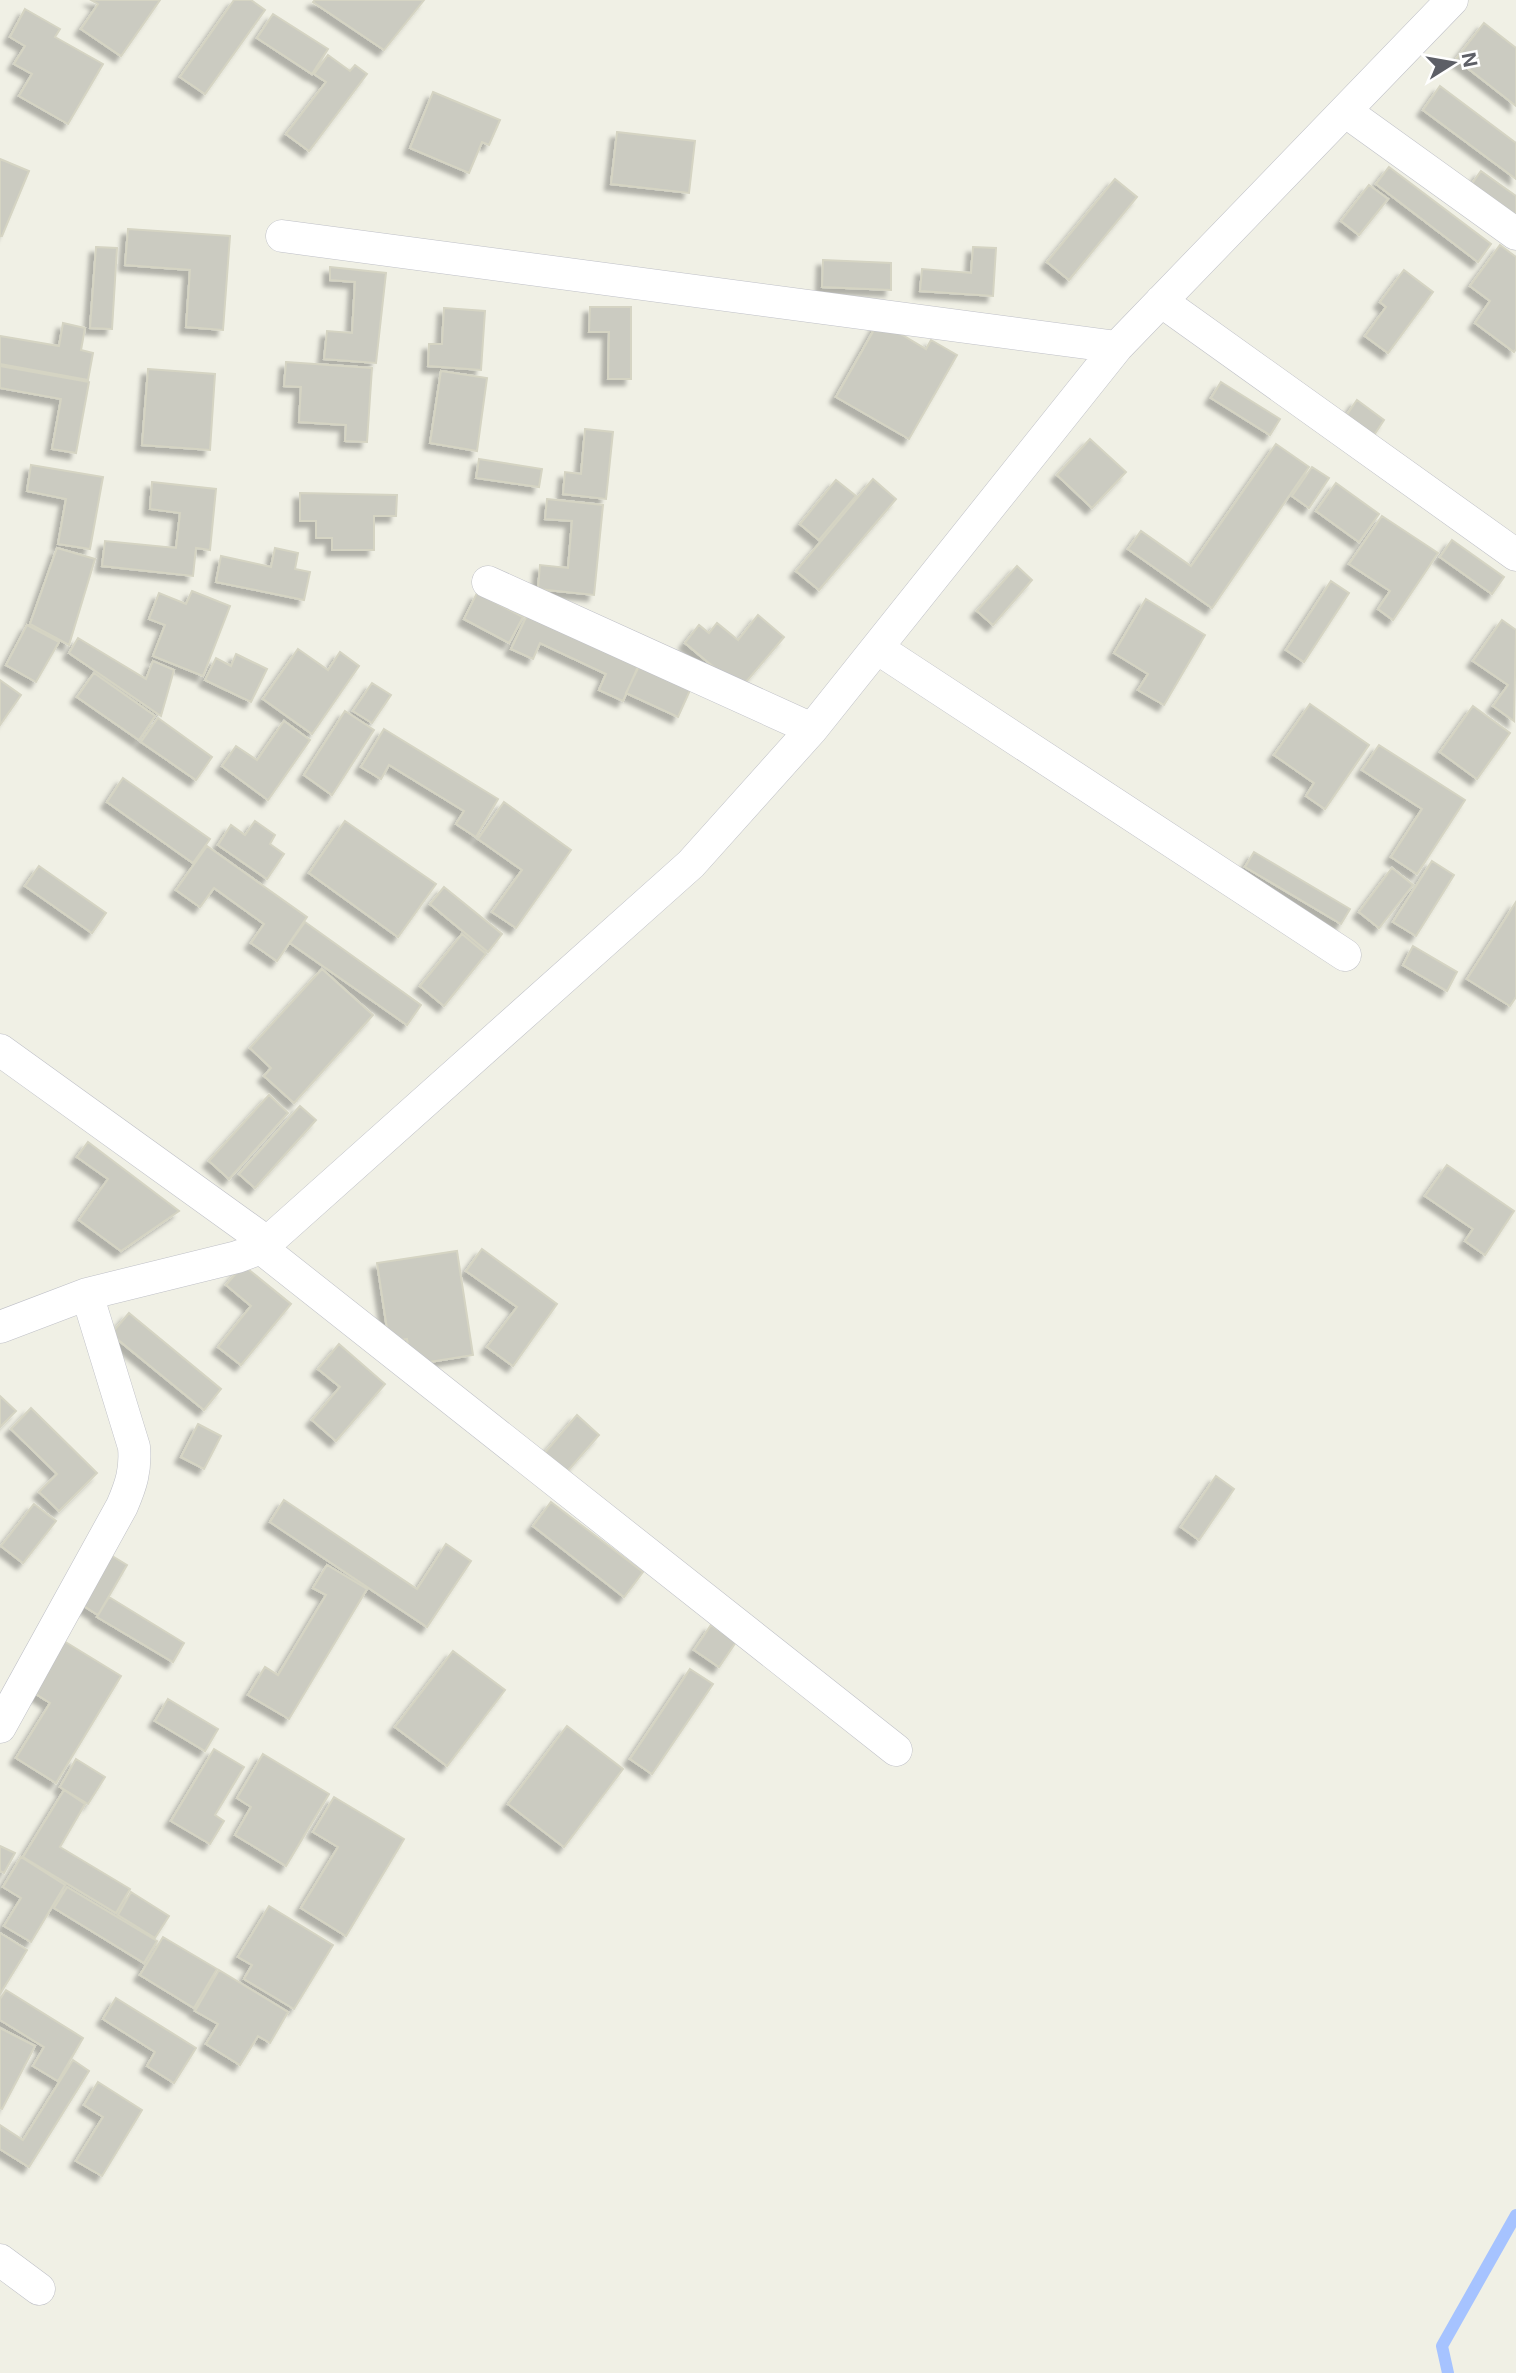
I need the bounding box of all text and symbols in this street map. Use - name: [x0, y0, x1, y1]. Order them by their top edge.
- north arrow: [1418, 28, 1488, 98]
- text: N: [1457, 51, 1482, 69]

